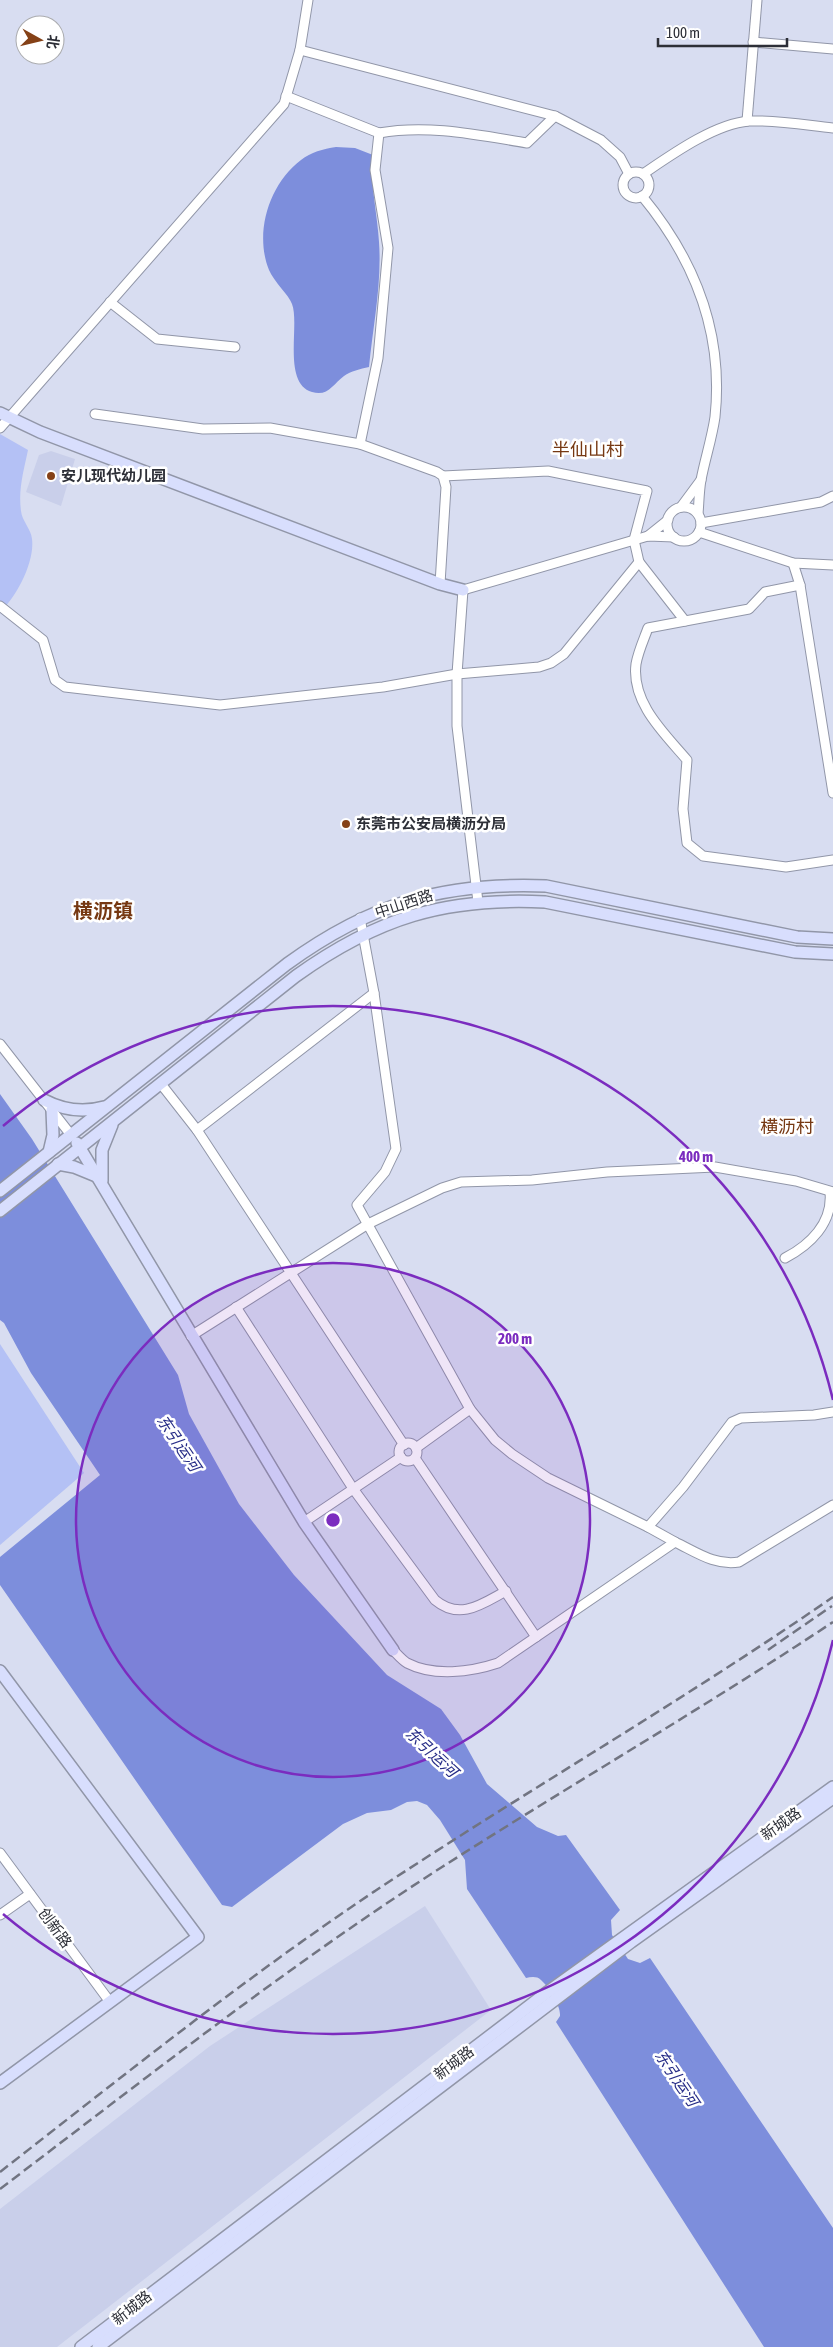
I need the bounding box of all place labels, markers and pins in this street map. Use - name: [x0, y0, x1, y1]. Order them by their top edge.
- place label: 安儿现代幼儿园: [61, 467, 166, 484]
- marker: 安儿现代幼儿园: [45, 470, 57, 482]
- place label: 东莞市公安局横沥分局: [356, 815, 506, 832]
- marker: 东莞市公安局横沥分局: [340, 818, 352, 830]
- centre of rings: [324, 1511, 342, 1529]

